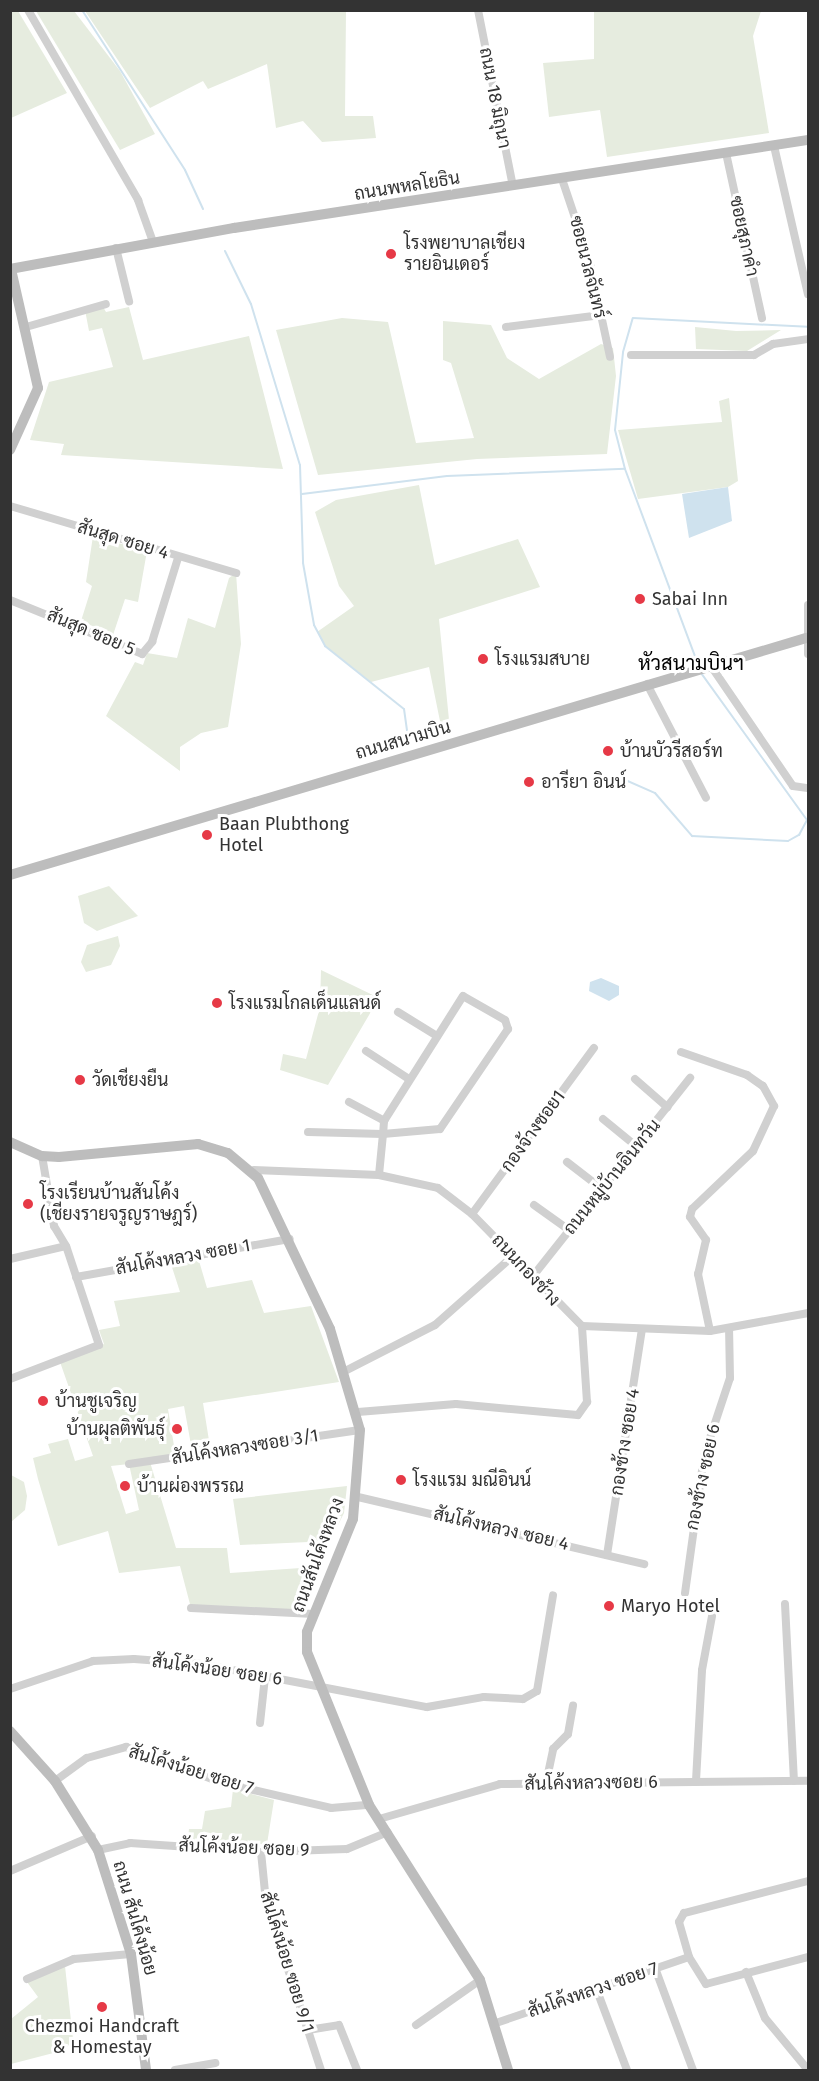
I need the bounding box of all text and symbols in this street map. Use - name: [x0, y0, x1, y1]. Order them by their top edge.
- street label: ถนน 18 มิถุนา: [475, 46, 515, 150]
- street label: ถนนพหลโยธิน: [353, 167, 461, 205]
- street label: ซอยสุภาคำ: [725, 194, 763, 278]
- street label: ซอยนวลจันทร์: [565, 213, 611, 321]
- place label: โรงพยาบาลเชียง รายอินเดอร์: [404, 233, 525, 276]
- marker: โรงพยาบาลเชียง รายอินเดอร์: [382, 245, 400, 263]
- street label: สันสุด ซอย 4: [75, 516, 171, 564]
- place label: Sabai Inn: [652, 588, 728, 610]
- marker: Sabai Inn: [633, 592, 647, 606]
- street label: สันสุด ซอย 5: [44, 604, 138, 660]
- place label: โรงแรมสบาย: [495, 648, 590, 670]
- district label: หัวสนามบินฯ: [638, 651, 744, 675]
- marker: โรงแรมสบาย: [476, 652, 490, 666]
- street label: ถนนสนามบิน: [353, 716, 453, 764]
- place label: บ้านบัวรีสอร์ท: [620, 740, 723, 762]
- marker: บ้านบัวรีสอร์ท: [601, 744, 615, 758]
- place label: อารียา อินน์: [541, 771, 626, 793]
- marker: อารียา อินน์: [522, 775, 536, 789]
- place label: Baan Plubthong Hotel: [219, 814, 349, 856]
- marker: Baan Plubthong Hotel: [200, 828, 214, 842]
- place label: โรงแรมโกลเด็นแลนด์: [229, 992, 381, 1014]
- marker: โรงแรมโกลเด็นแลนด์: [210, 996, 224, 1010]
- place label: วัดเชียงยืน: [92, 1069, 169, 1091]
- marker: วัดเชียงยืน: [73, 1073, 87, 1087]
- street label: กองจ้างซอย1: [496, 1086, 570, 1176]
- street label: ถนนหมู่บ้านอินทวัน: [559, 1115, 665, 1239]
- place label: โรงเรียนบ้านสันโค้ง (เชียงรายจรูญราษฎร์): [40, 1183, 197, 1226]
- marker: โรงเรียนบ้านสันโค้ง (เชียงรายจรูญราษฎร์): [21, 1197, 35, 1211]
- street label: ถนนกองช้าง: [487, 1230, 565, 1310]
- street label: สันโค้งหลวง ซอย 1: [114, 1235, 252, 1279]
- street label: กองช้าง ซอย 4: [606, 1387, 644, 1497]
- place label: บ้านชูเจริญ: [55, 1390, 137, 1412]
- marker: บ้านชูเจริญ: [36, 1394, 50, 1408]
- place label: บ้านผุลติพันธ์ุ: [66, 1418, 165, 1440]
- marker: บ้านผุลติพันธ์ุ: [170, 1422, 184, 1436]
- street label: กองช้าง ซอย 6: [681, 1422, 725, 1532]
- street label: สันโค้งหลวงซอย 3/1: [170, 1425, 320, 1469]
- place label: โรงแรม มณีอินน์: [413, 1469, 531, 1491]
- marker: โรงแรม มณีอินน์: [394, 1473, 408, 1487]
- place label: บ้านผ่องพรรณ: [137, 1475, 244, 1497]
- marker: บ้านผ่องพรรณ: [118, 1479, 132, 1493]
- street label: ถนนสันโค้งหลวง: [287, 1495, 349, 1615]
- street label: สันโค้งหลวง ซอย 4: [431, 1503, 571, 1555]
- place label: Maryo Hotel: [621, 1595, 720, 1617]
- marker: Maryo Hotel: [602, 1599, 616, 1613]
- street label: สันโค้งน้อย ซอย 6: [151, 1650, 283, 1690]
- street label: สันโค้งน้อย ซอย 7: [126, 1741, 256, 1799]
- street label: สันโค้งหลวงซอย 6: [524, 1771, 658, 1795]
- street label: สันโค้งน้อย ซอย 9: [178, 1835, 310, 1861]
- street label: ถนน สันโค้งน้อย: [108, 1858, 162, 1978]
- street label: สันโค้งน้อย ซอย 9/1: [255, 1889, 319, 2035]
- street label: สันโค้งหลวง ซอย 7: [525, 1958, 661, 2022]
- marker: Chezmoi Handcraft & Homestay: [95, 2000, 109, 2014]
- place label: Chezmoi Handcraft & Homestay: [25, 2016, 179, 2058]

